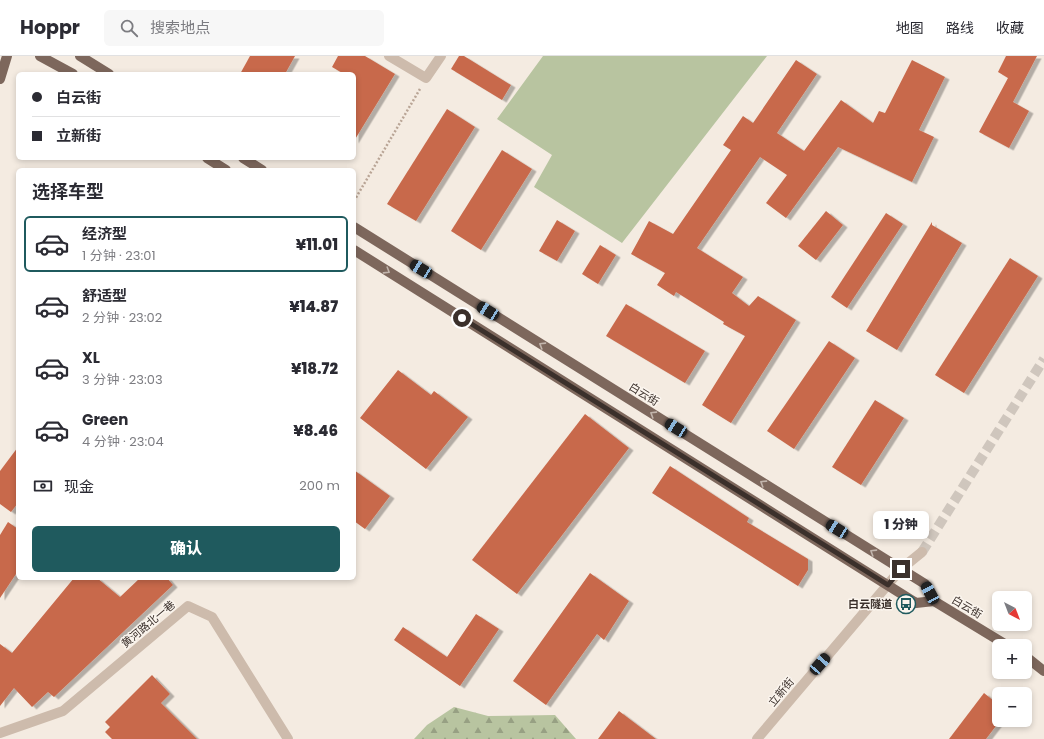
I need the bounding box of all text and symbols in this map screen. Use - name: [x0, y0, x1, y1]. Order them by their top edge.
- search box: [104, 10, 384, 46]
- text: Hoppr: [20, 14, 80, 41]
- icon: search: [118, 17, 140, 39]
- text: 搜索地点: [150, 17, 210, 38]
- text: 地图: [896, 18, 924, 38]
- text: 路线: [946, 18, 974, 38]
- text: 收藏: [996, 18, 1024, 38]
- text: 白云街: [56, 87, 101, 108]
- text: 立新街: [56, 125, 101, 146]
- text: 选择车型: [32, 179, 104, 204]
- text: 经济型: [82, 223, 127, 244]
- icon: car: [34, 226, 70, 262]
- text: ¥11.01: [296, 234, 338, 255]
- text: 1 分钟 · 23:01: [82, 246, 156, 265]
- car: [408, 258, 434, 280]
- one-way arrow: [383, 266, 390, 274]
- text: 舒适型: [82, 285, 127, 306]
- icon: car: [34, 288, 70, 324]
- text: ¥14.87: [289, 296, 338, 317]
- car: [475, 300, 501, 322]
- text: 2 分钟 · 23:02: [82, 308, 162, 327]
- route start: [453, 309, 471, 327]
- one-way arrow: [539, 342, 546, 350]
- text: XL: [82, 347, 100, 368]
- icon: car: [34, 350, 70, 386]
- text: ¥18.72: [291, 358, 338, 379]
- text: 3 分钟 · 23:03: [82, 370, 163, 389]
- street label: 白云街: [626, 378, 662, 410]
- text: Green: [82, 409, 128, 430]
- one-way arrow: [650, 411, 657, 419]
- icon: car: [34, 412, 70, 448]
- car: [663, 417, 689, 439]
- text: ¥8.46: [293, 420, 338, 441]
- text: 4 分钟 · 23:04: [82, 432, 164, 451]
- icon: cash: [32, 475, 54, 497]
- text: 现金: [64, 476, 94, 497]
- text: 200 m: [299, 476, 340, 495]
- one-way arrow: [760, 480, 767, 487]
- callout: 1 分钟: [873, 511, 929, 539]
- text: 1 分钟: [884, 515, 918, 534]
- car: [824, 518, 850, 540]
- button: 确认: [32, 526, 340, 572]
- one-way arrow: [870, 549, 877, 556]
- route end: [892, 560, 910, 578]
- car: [919, 580, 941, 606]
- north arrow: [992, 591, 1032, 631]
- map controls: [992, 591, 1032, 727]
- street label: 白云街: [949, 592, 985, 622]
- bus stop icon: 白云隧道: [895, 593, 917, 615]
- place label: 白云隧道: [848, 596, 892, 612]
- street label: 黄河路北一巷: [118, 597, 178, 651]
- button: +: [992, 639, 1032, 679]
- car: [808, 651, 832, 677]
- street label: 立新街: [764, 674, 798, 710]
- button: −: [992, 687, 1032, 727]

